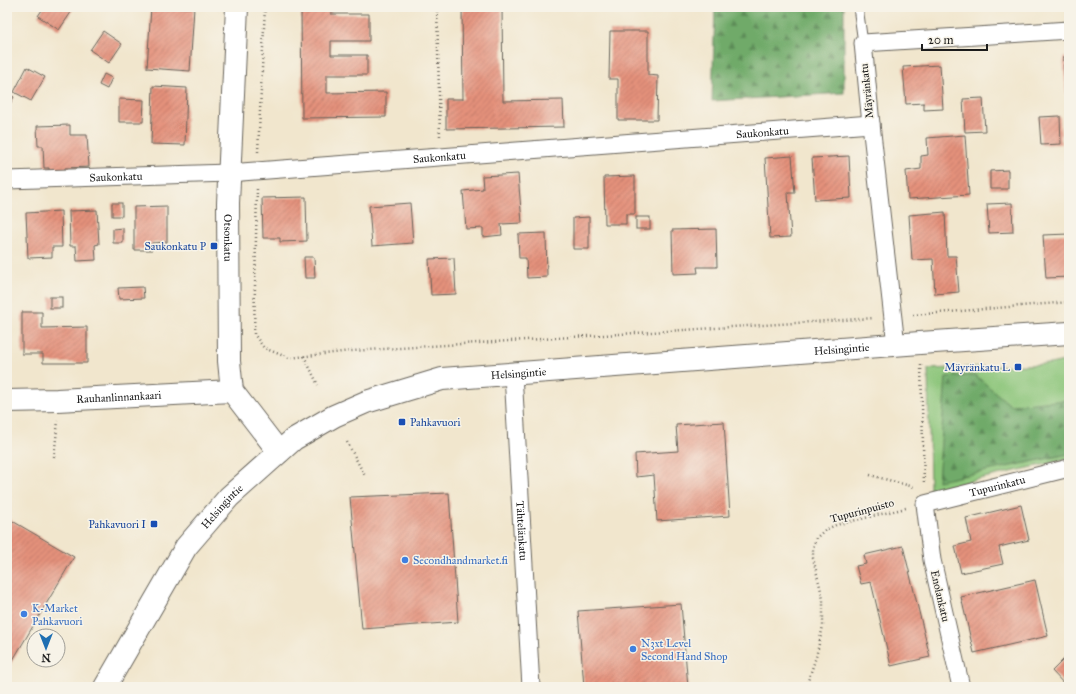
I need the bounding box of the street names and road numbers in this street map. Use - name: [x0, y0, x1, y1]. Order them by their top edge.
- street label: Mäyränkatu: [858, 63, 876, 119]
- street label: Saukonkatu: [735, 124, 789, 141]
- street label: Saukonkatu: [412, 148, 466, 165]
- street label: Saukonkatu: [89, 169, 143, 184]
- street label: Otsonkatu: [222, 214, 235, 262]
- street label: Helsingintie: [813, 340, 870, 357]
- street label: Helsingintie: [490, 365, 547, 382]
- street label: Rauhanlinnankaari: [76, 388, 162, 405]
- street label: Tupurinkatu: [968, 473, 1027, 499]
- street label: Helsingintie: [198, 481, 246, 531]
- street label: Tupurinpuisto: [829, 496, 896, 526]
- street label: Tähtelänkatu: [514, 500, 530, 561]
- street label: Enolankatu: [928, 569, 952, 623]

